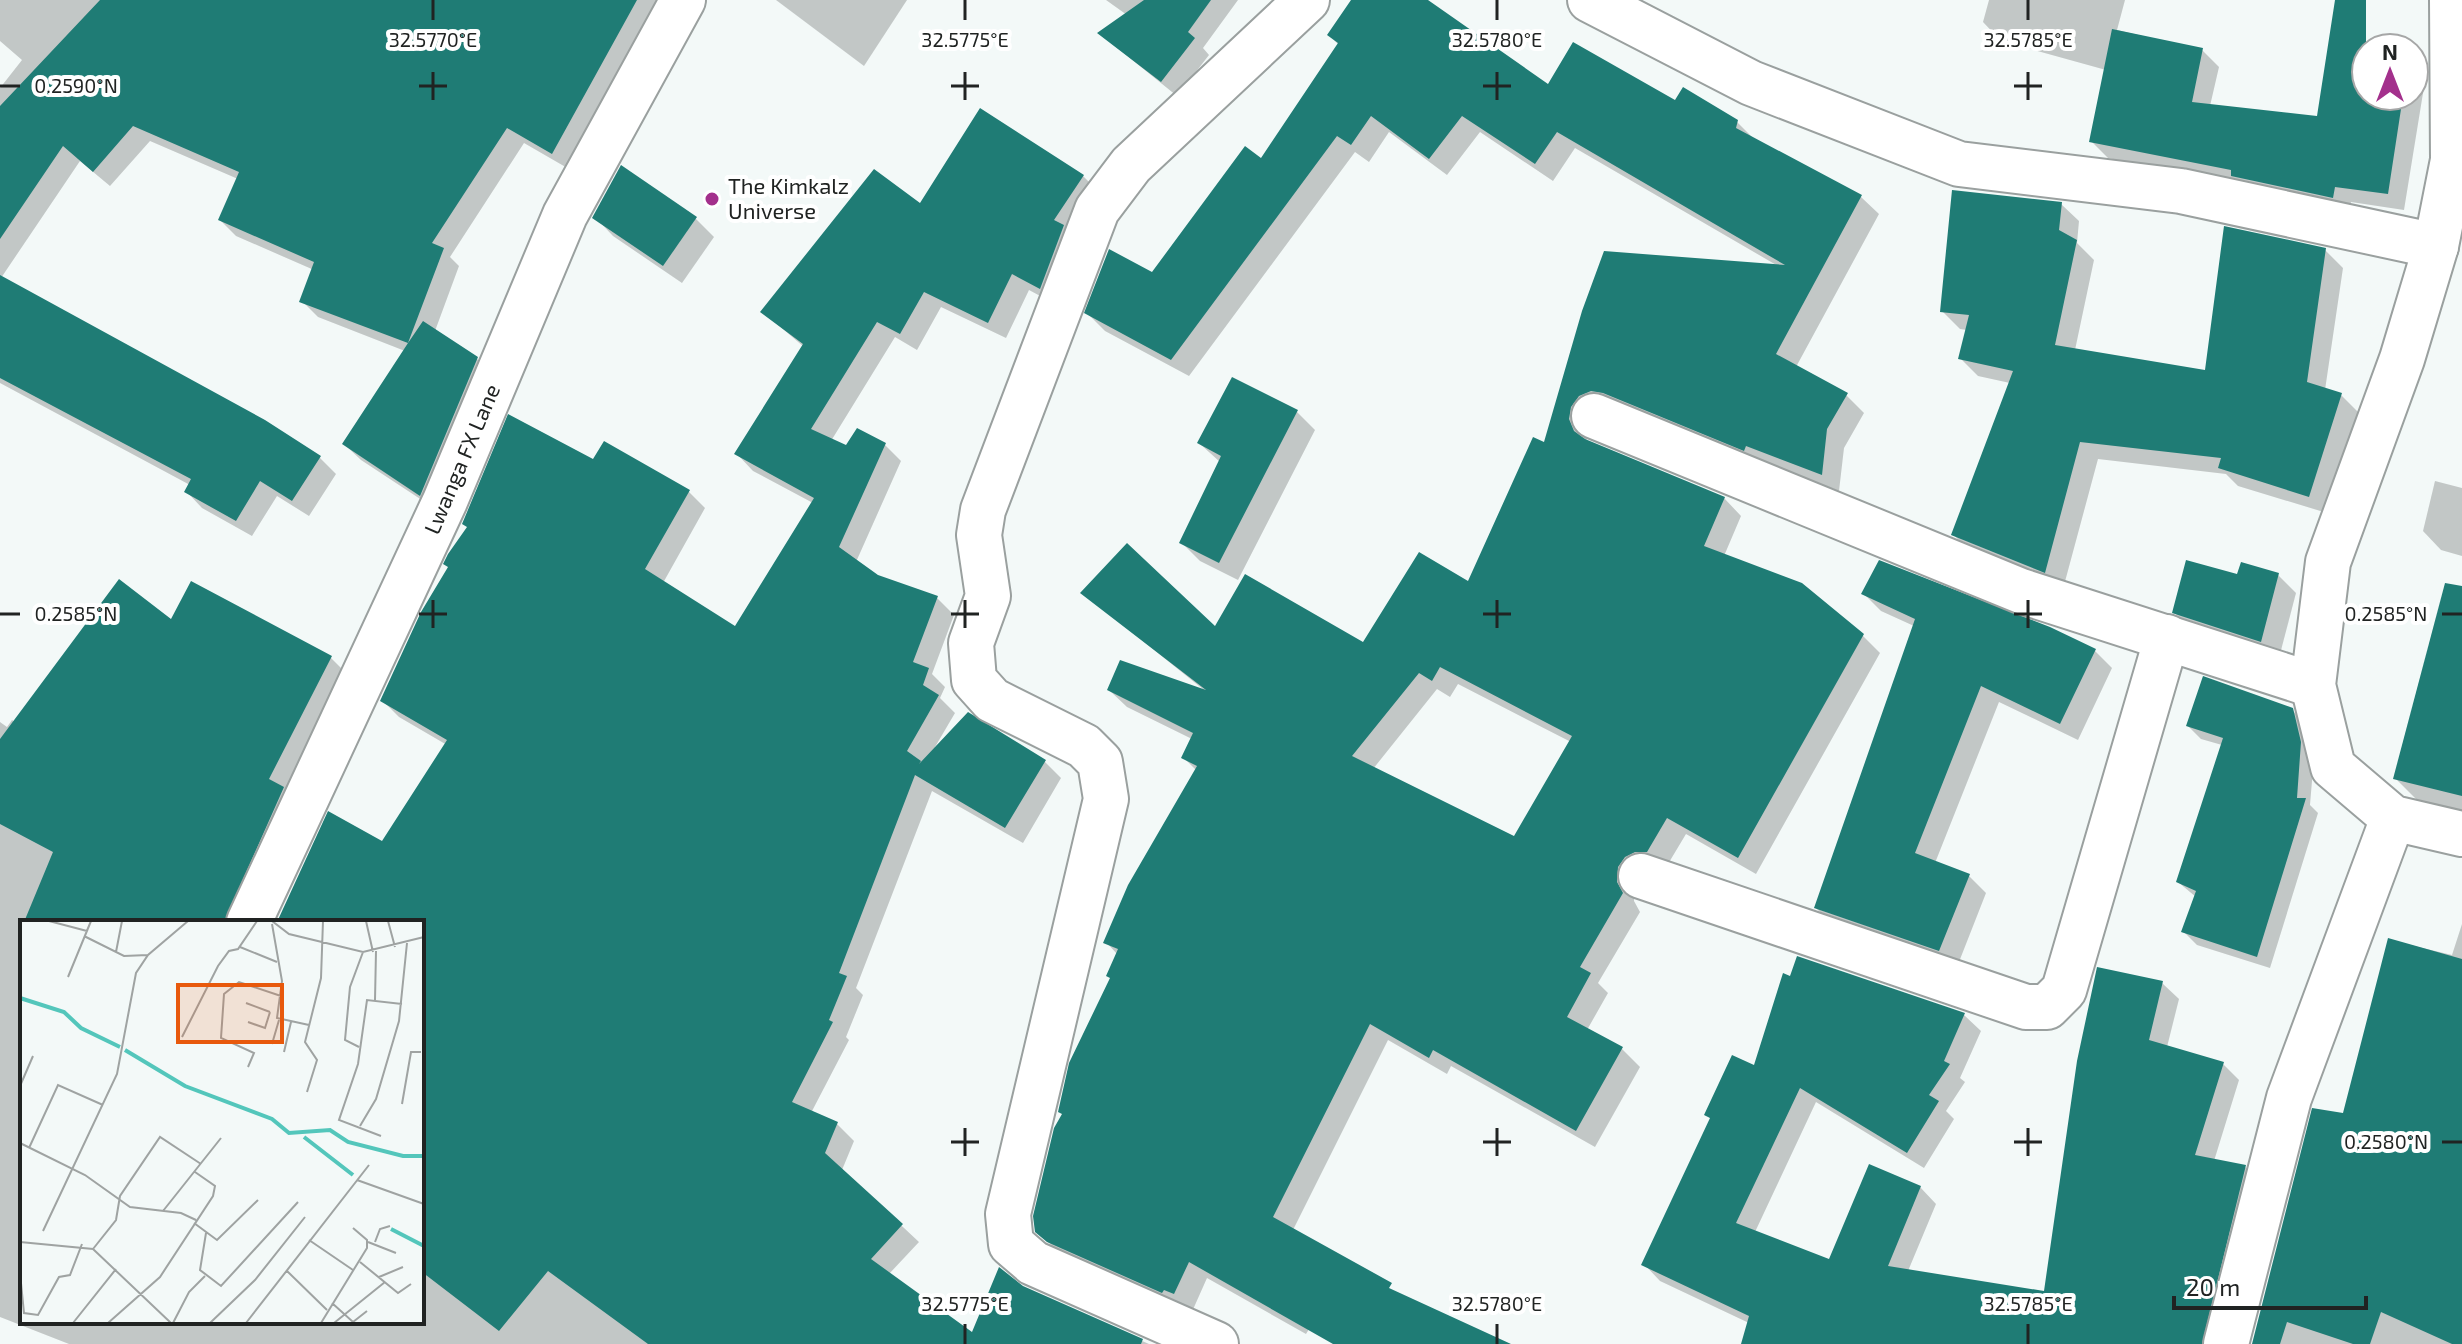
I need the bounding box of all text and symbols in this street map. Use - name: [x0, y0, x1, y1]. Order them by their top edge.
- text: 32.5770°E: [389, 27, 477, 51]
- text: 32.5775°E: [921, 27, 1009, 51]
- text: 32.5780°E: [1452, 27, 1542, 51]
- text: 32.5785°E: [1983, 27, 2073, 51]
- north arrow: [2350, 32, 2430, 112]
- text: N: [2382, 38, 2398, 64]
- text: 0.2590°N: [34, 73, 118, 97]
- place label: The Kimkalz Universe: [728, 172, 849, 223]
- marker: The Kimkalz Universe: [703, 190, 721, 208]
- street label: Lwanga FX Lane: [418, 380, 504, 538]
- text: 0.2585°N: [35, 601, 117, 625]
- text: 0.2585°N: [2345, 601, 2427, 625]
- inset map: [20, 920, 424, 1324]
- text: 0.2580°N: [2344, 1129, 2428, 1153]
- scale bar: [2174, 1260, 2366, 1310]
- text: 20 m: [2186, 1272, 2240, 1301]
- text: 32.5775°E: [921, 1291, 1009, 1315]
- text: 32.5780°E: [1452, 1291, 1542, 1315]
- text: 32.5785°E: [1983, 1291, 2073, 1315]

